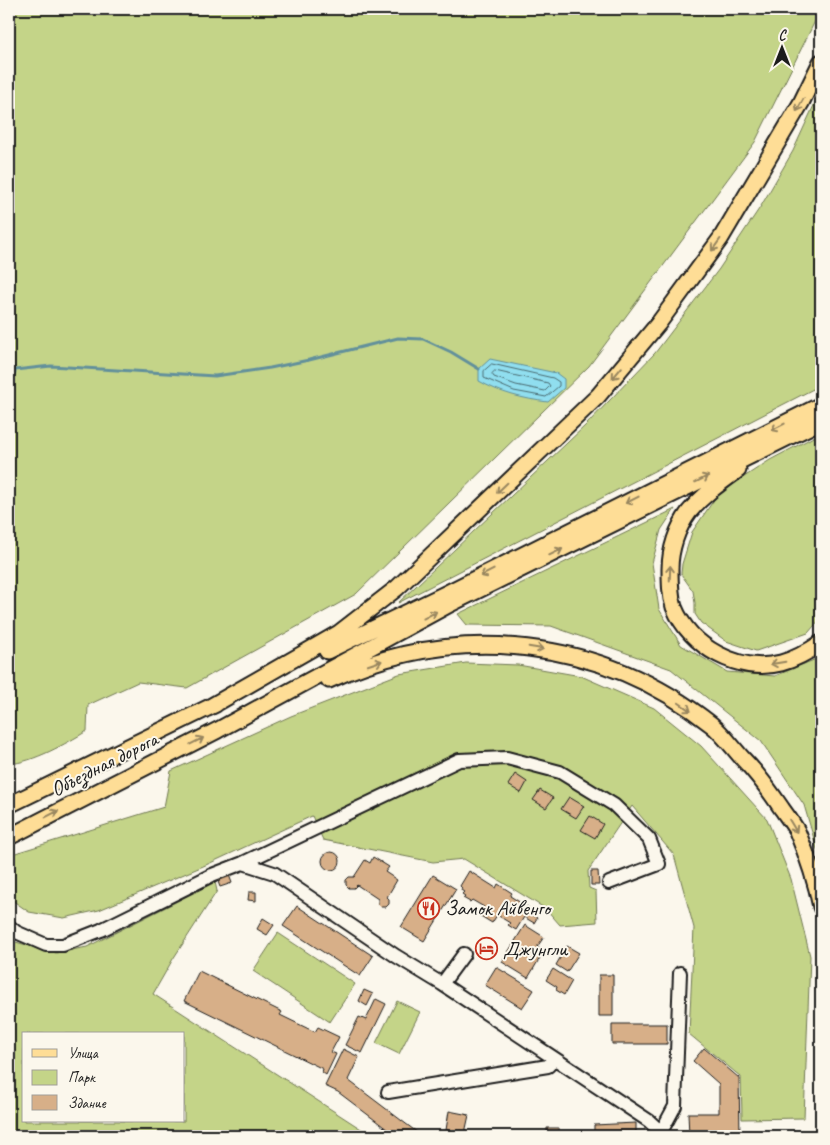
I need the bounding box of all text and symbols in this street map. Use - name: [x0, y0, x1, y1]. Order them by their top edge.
- north arrow: [758, 22, 808, 72]
- text: С: [779, 27, 788, 44]
- one-way arrow: [794, 98, 804, 112]
- one-way arrow: [711, 238, 722, 251]
- one-way arrow: [611, 366, 622, 379]
- one-way arrow: [771, 423, 786, 432]
- one-way arrow: [694, 474, 709, 484]
- one-way arrow: [496, 481, 508, 493]
- one-way arrow: [625, 495, 640, 505]
- one-way arrow: [548, 547, 563, 556]
- one-way arrow: [665, 565, 675, 582]
- one-way arrow: [480, 569, 495, 578]
- one-way arrow: [422, 610, 437, 619]
- one-way arrow: [527, 644, 543, 654]
- one-way arrow: [367, 657, 383, 667]
- one-way arrow: [770, 658, 786, 668]
- one-way arrow: [678, 702, 692, 712]
- street label: Объездная дорога: [46, 725, 164, 803]
- one-way arrow: [189, 736, 204, 745]
- one-way arrow: [44, 809, 59, 818]
- one-way arrow: [789, 819, 799, 833]
- place label: Замок Айвенго: [445, 895, 553, 921]
- restaurant icon: Замок Айвенго: [417, 896, 441, 920]
- place label: Джунгли: [503, 936, 569, 962]
- hotel icon: Джунгли: [475, 937, 499, 961]
- legend: [22, 1032, 185, 1122]
- text: Улица: [68, 1044, 99, 1063]
- text: Парк: [68, 1068, 96, 1087]
- text: Здание: [68, 1094, 107, 1113]

